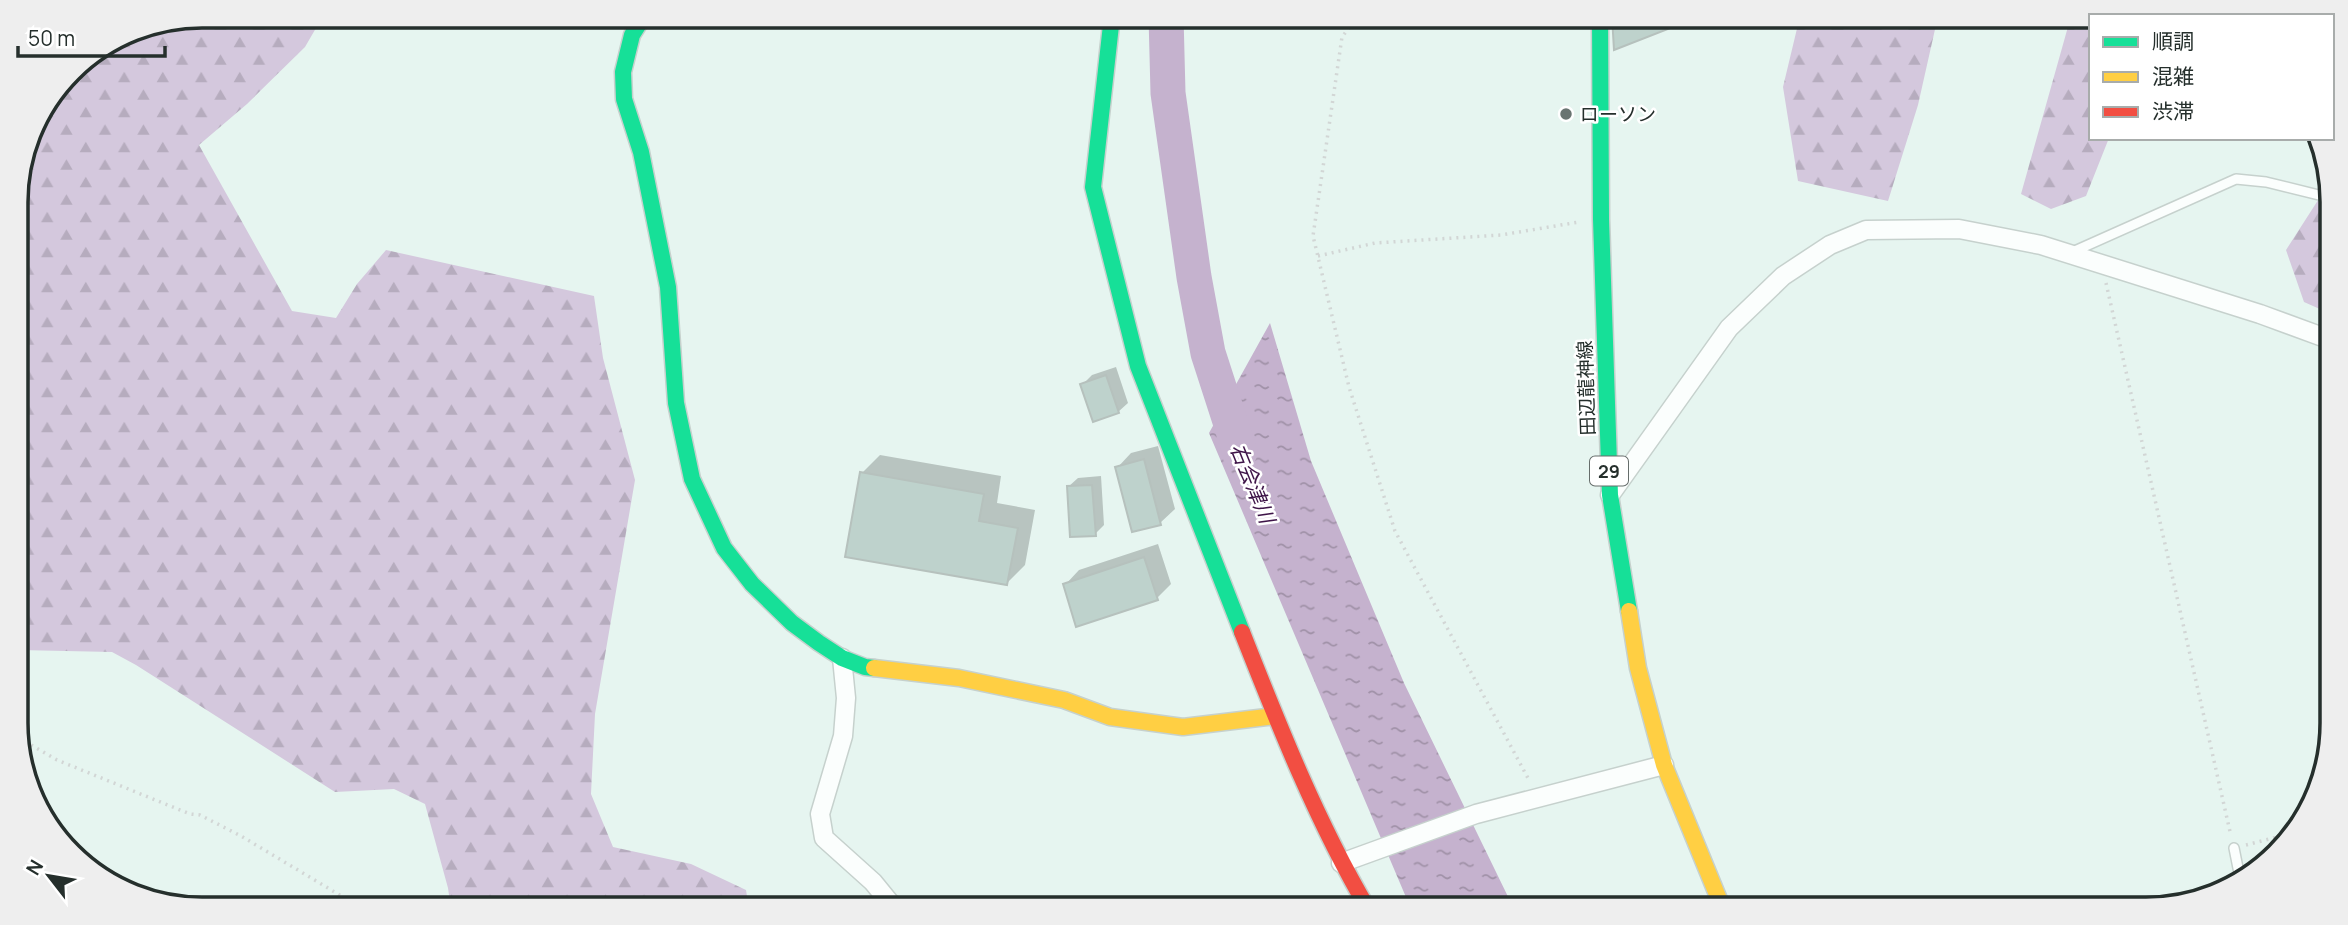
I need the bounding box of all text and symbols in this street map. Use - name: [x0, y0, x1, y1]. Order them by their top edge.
- scale bar: [18, 14, 164, 58]
- legend: [2089, 14, 2334, 140]
- text: 50 m: [28, 24, 75, 52]
- text: 順調: [2152, 27, 2194, 55]
- text: 混雑: [2152, 62, 2194, 90]
- text: 渋滞: [2152, 97, 2194, 125]
- place label: ローソン: [1580, 101, 1656, 127]
- marker: ローソン: [1558, 106, 1574, 122]
- street label: 田辺龍神線: [1571, 340, 1601, 436]
- water label: 右会津川: [1224, 439, 1282, 529]
- road number: 29: [1590, 457, 1628, 486]
- north arrow: [14, 841, 84, 911]
- text: N: [20, 855, 49, 880]

